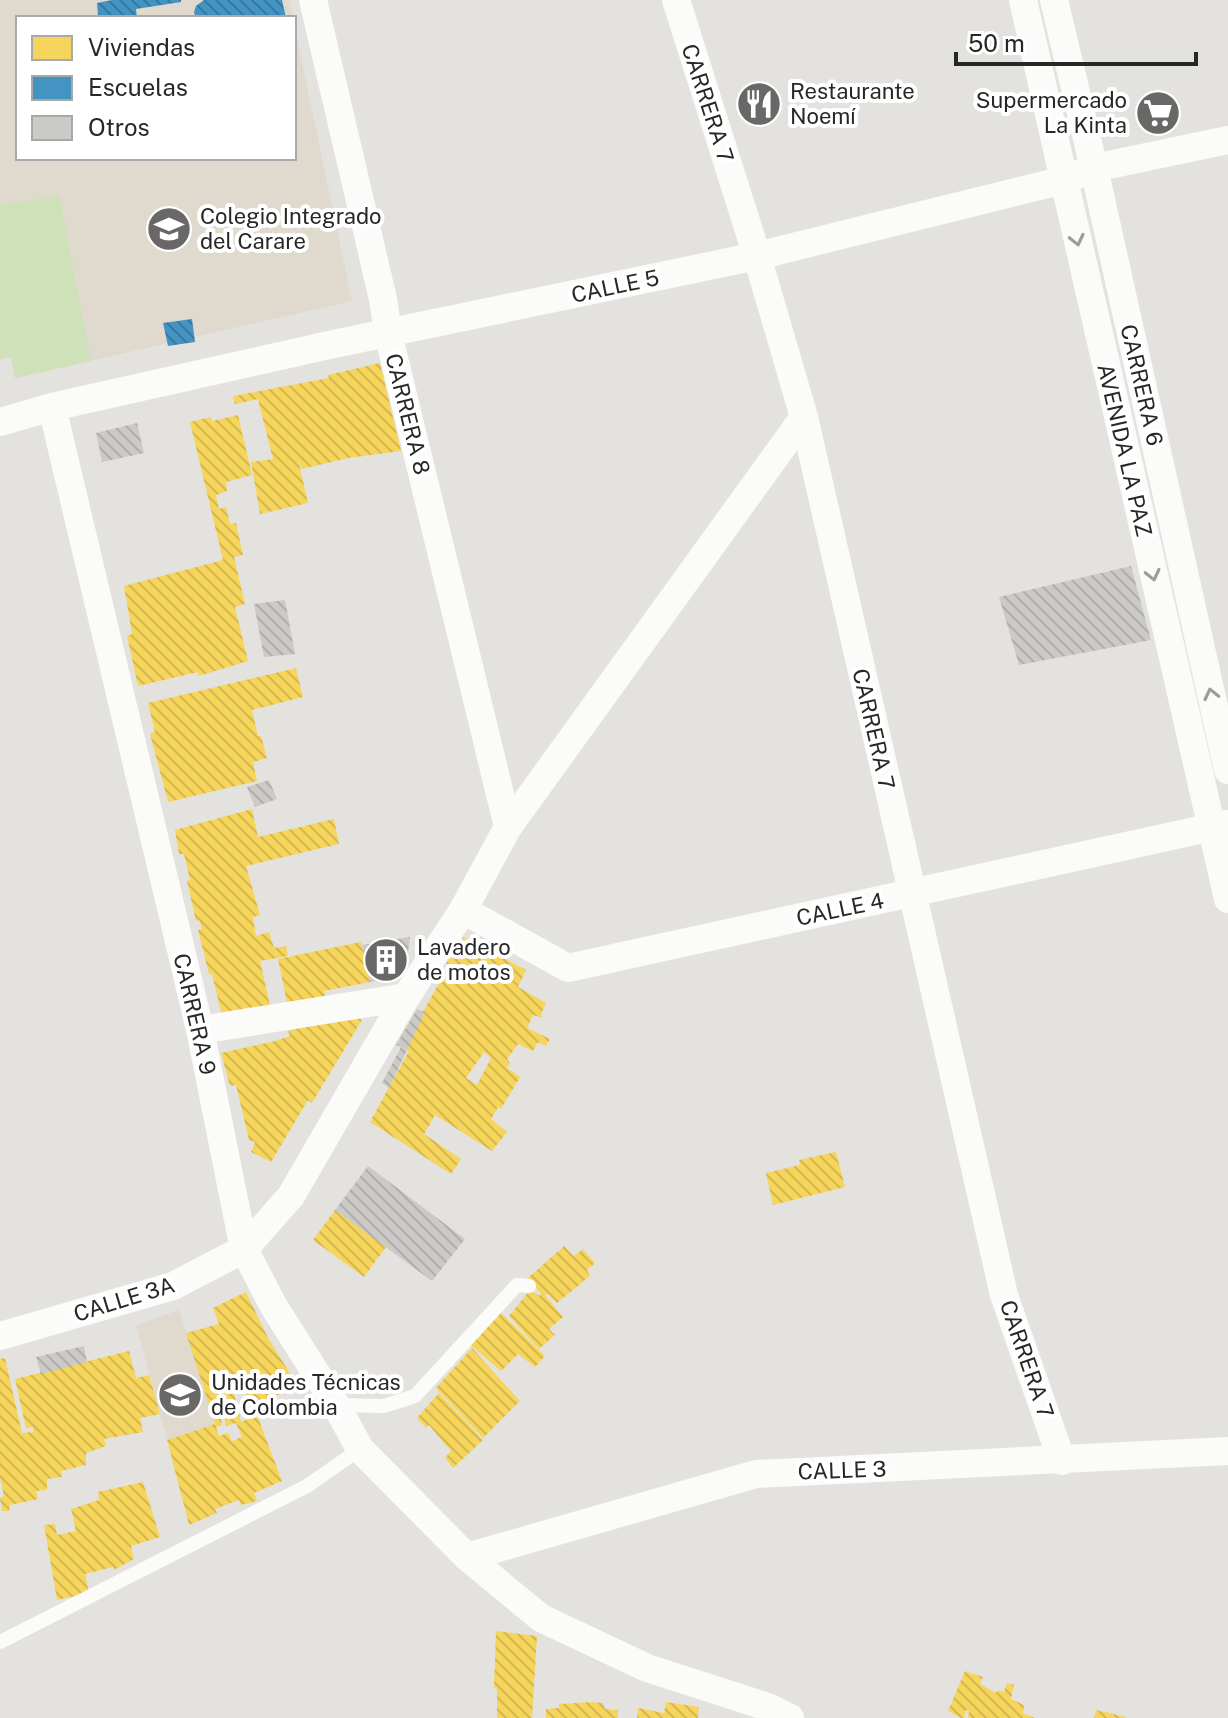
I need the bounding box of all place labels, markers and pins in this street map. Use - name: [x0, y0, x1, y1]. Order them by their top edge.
- place label: Restaurante Noemí: [790, 78, 915, 129]
- restaurant icon: Restaurante Noemí: [735, 80, 783, 128]
- place label: Supermercado La Kinta: [976, 87, 1127, 138]
- supermarket icon: Supermercado La Kinta: [1134, 89, 1182, 137]
- place label: Colegio Integrado del Carare: [200, 203, 382, 254]
- school or university icon: Colegio Integrado del Carare: [145, 205, 193, 253]
- place label: Lavadero de motos: [417, 934, 511, 985]
- building icon: Lavadero de motos: [362, 936, 410, 984]
- place label: Unidades Técnicas de Colombia: [211, 1369, 401, 1420]
- school or university icon: Unidades Técnicas de Colombia: [156, 1371, 204, 1419]

